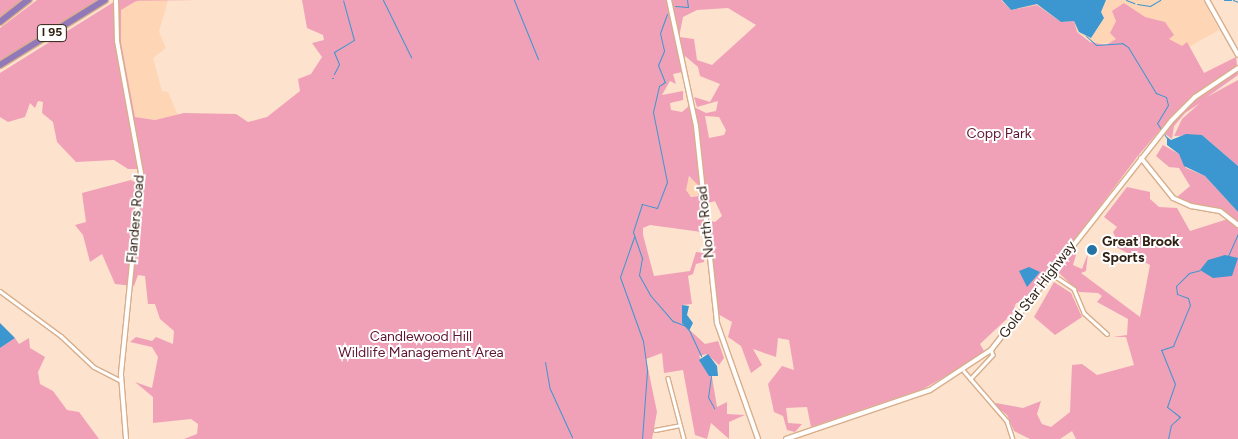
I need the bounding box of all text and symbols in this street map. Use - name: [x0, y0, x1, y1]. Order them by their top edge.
- road number: I 95: [36, 23, 68, 42]
- park label: Copp Park: [967, 126, 1031, 142]
- street label: Flanders Road: [124, 174, 148, 264]
- street label: North Road: [694, 185, 718, 259]
- place label: Great Brook Sports: [1102, 234, 1180, 266]
- street label: Gold Star Highway: [996, 238, 1080, 342]
- marker: Great Brook Sports: [1086, 244, 1098, 256]
- park label: Candlewood Hill Wildlife Management Area: [338, 329, 504, 362]

